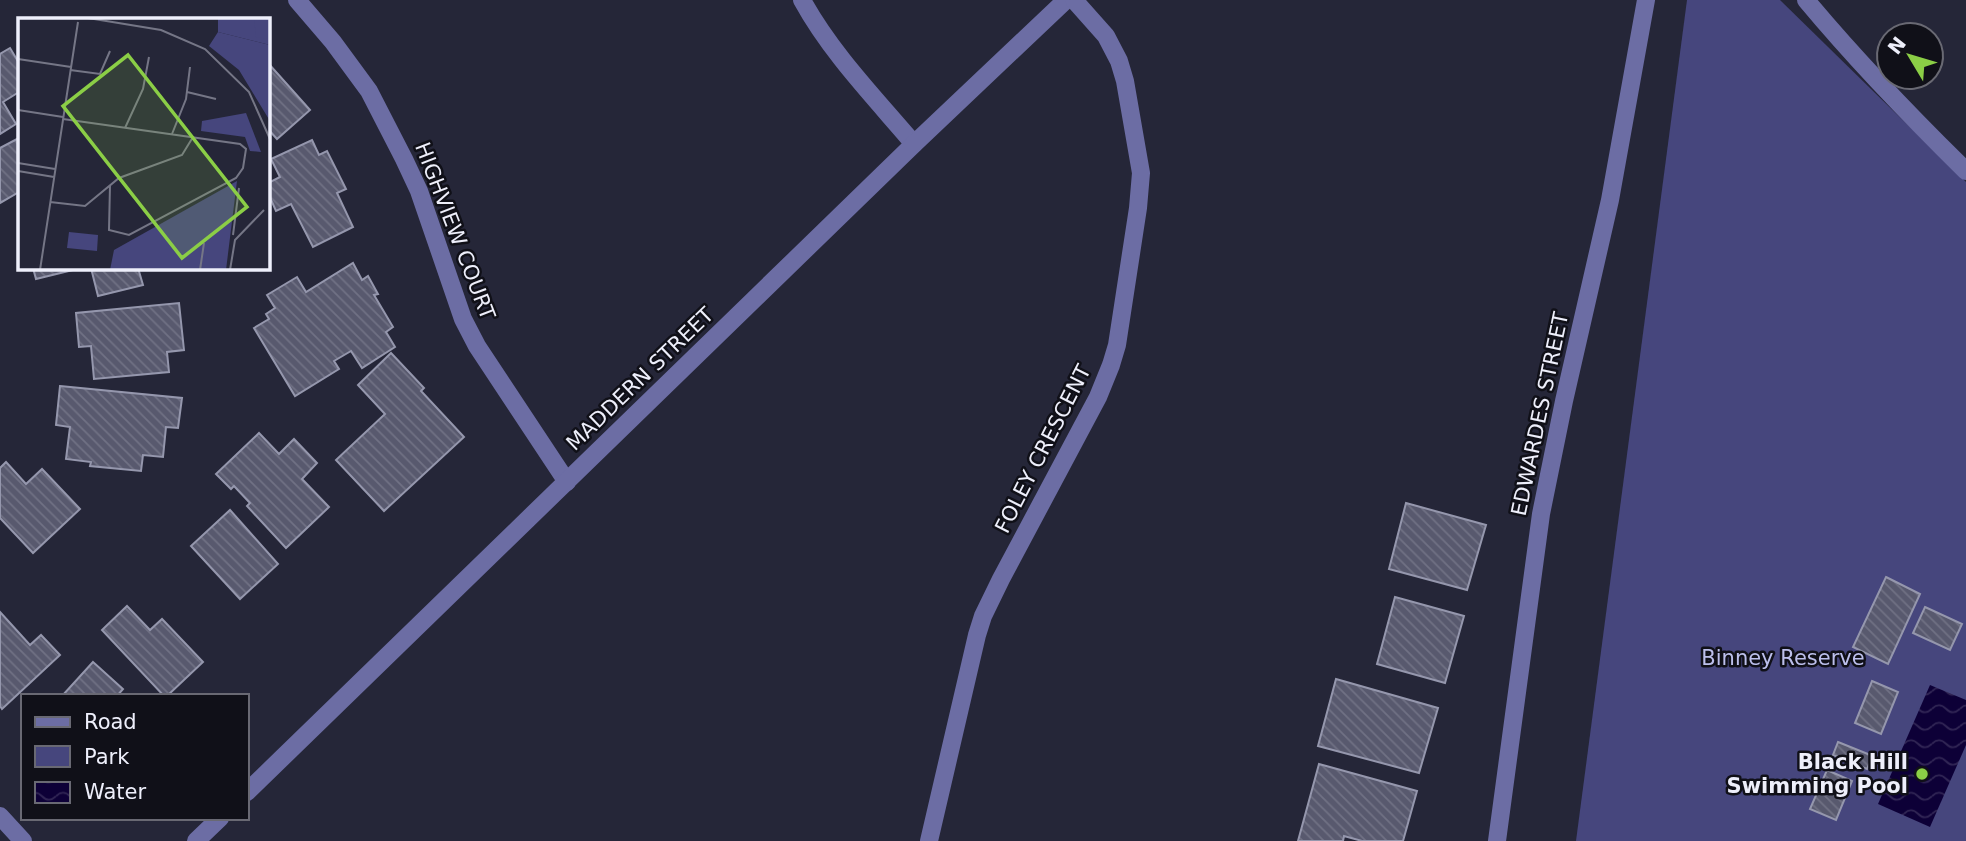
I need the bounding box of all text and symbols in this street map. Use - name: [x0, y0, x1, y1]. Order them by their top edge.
- inset map: [18, 18, 270, 270]
- north arrow: [1875, 21, 1945, 91]
- text: N: [1883, 32, 1910, 59]
- street label: HIGHVIEW COURT: [410, 139, 500, 323]
- street label: MADDERN STREET: [561, 302, 719, 455]
- street label: EDWARDES STREET: [1507, 310, 1573, 518]
- street label: FOLEY CRESCENT: [990, 361, 1096, 537]
- park label: Binney Reserve: [1701, 646, 1865, 670]
- legend: [21, 694, 248, 820]
- text: Road: [84, 710, 137, 734]
- text: Park: [84, 745, 130, 769]
- place label: Black Hill Swimming Pool: [1727, 750, 1908, 798]
- marker: Black Hill Swimming Pool: [1914, 766, 1930, 782]
- text: Water: [84, 780, 146, 804]

